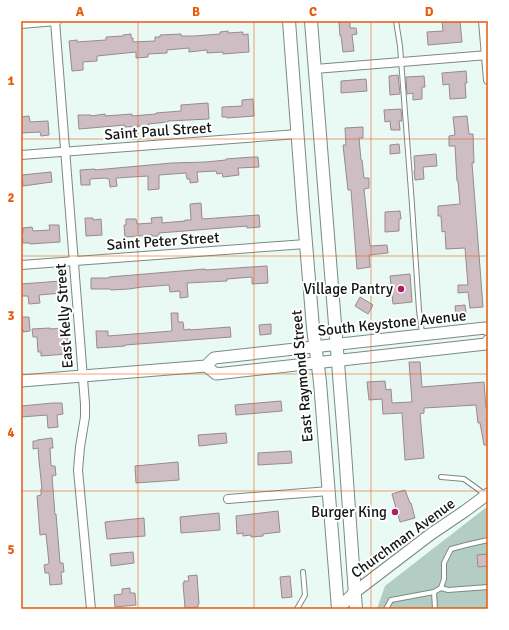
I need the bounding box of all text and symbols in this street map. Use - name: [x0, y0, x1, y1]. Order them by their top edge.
- text: A: [76, 4, 85, 20]
- text: B: [192, 4, 200, 20]
- text: C: [309, 4, 317, 20]
- text: D: [425, 4, 434, 20]
- text: 1: [7, 73, 15, 89]
- street label: Saint Paul Street: [104, 118, 212, 144]
- text: 2: [7, 190, 15, 206]
- street label: Saint Peter Street: [106, 228, 220, 254]
- street label: East Kelly Street: [51, 263, 77, 369]
- place label: Village Pantry: [303, 280, 393, 298]
- marker: Village Pantry: [396, 284, 406, 294]
- street label: South Keystone Avenue: [317, 306, 467, 340]
- text: 3: [7, 308, 15, 324]
- street label: East Raymond Street: [287, 309, 317, 443]
- text: 4: [7, 425, 15, 441]
- street label: Churchman Avenue: [348, 494, 458, 582]
- place label: Burger King: [311, 503, 387, 521]
- marker: Burger King: [390, 507, 400, 517]
- text: 5: [7, 542, 15, 558]

